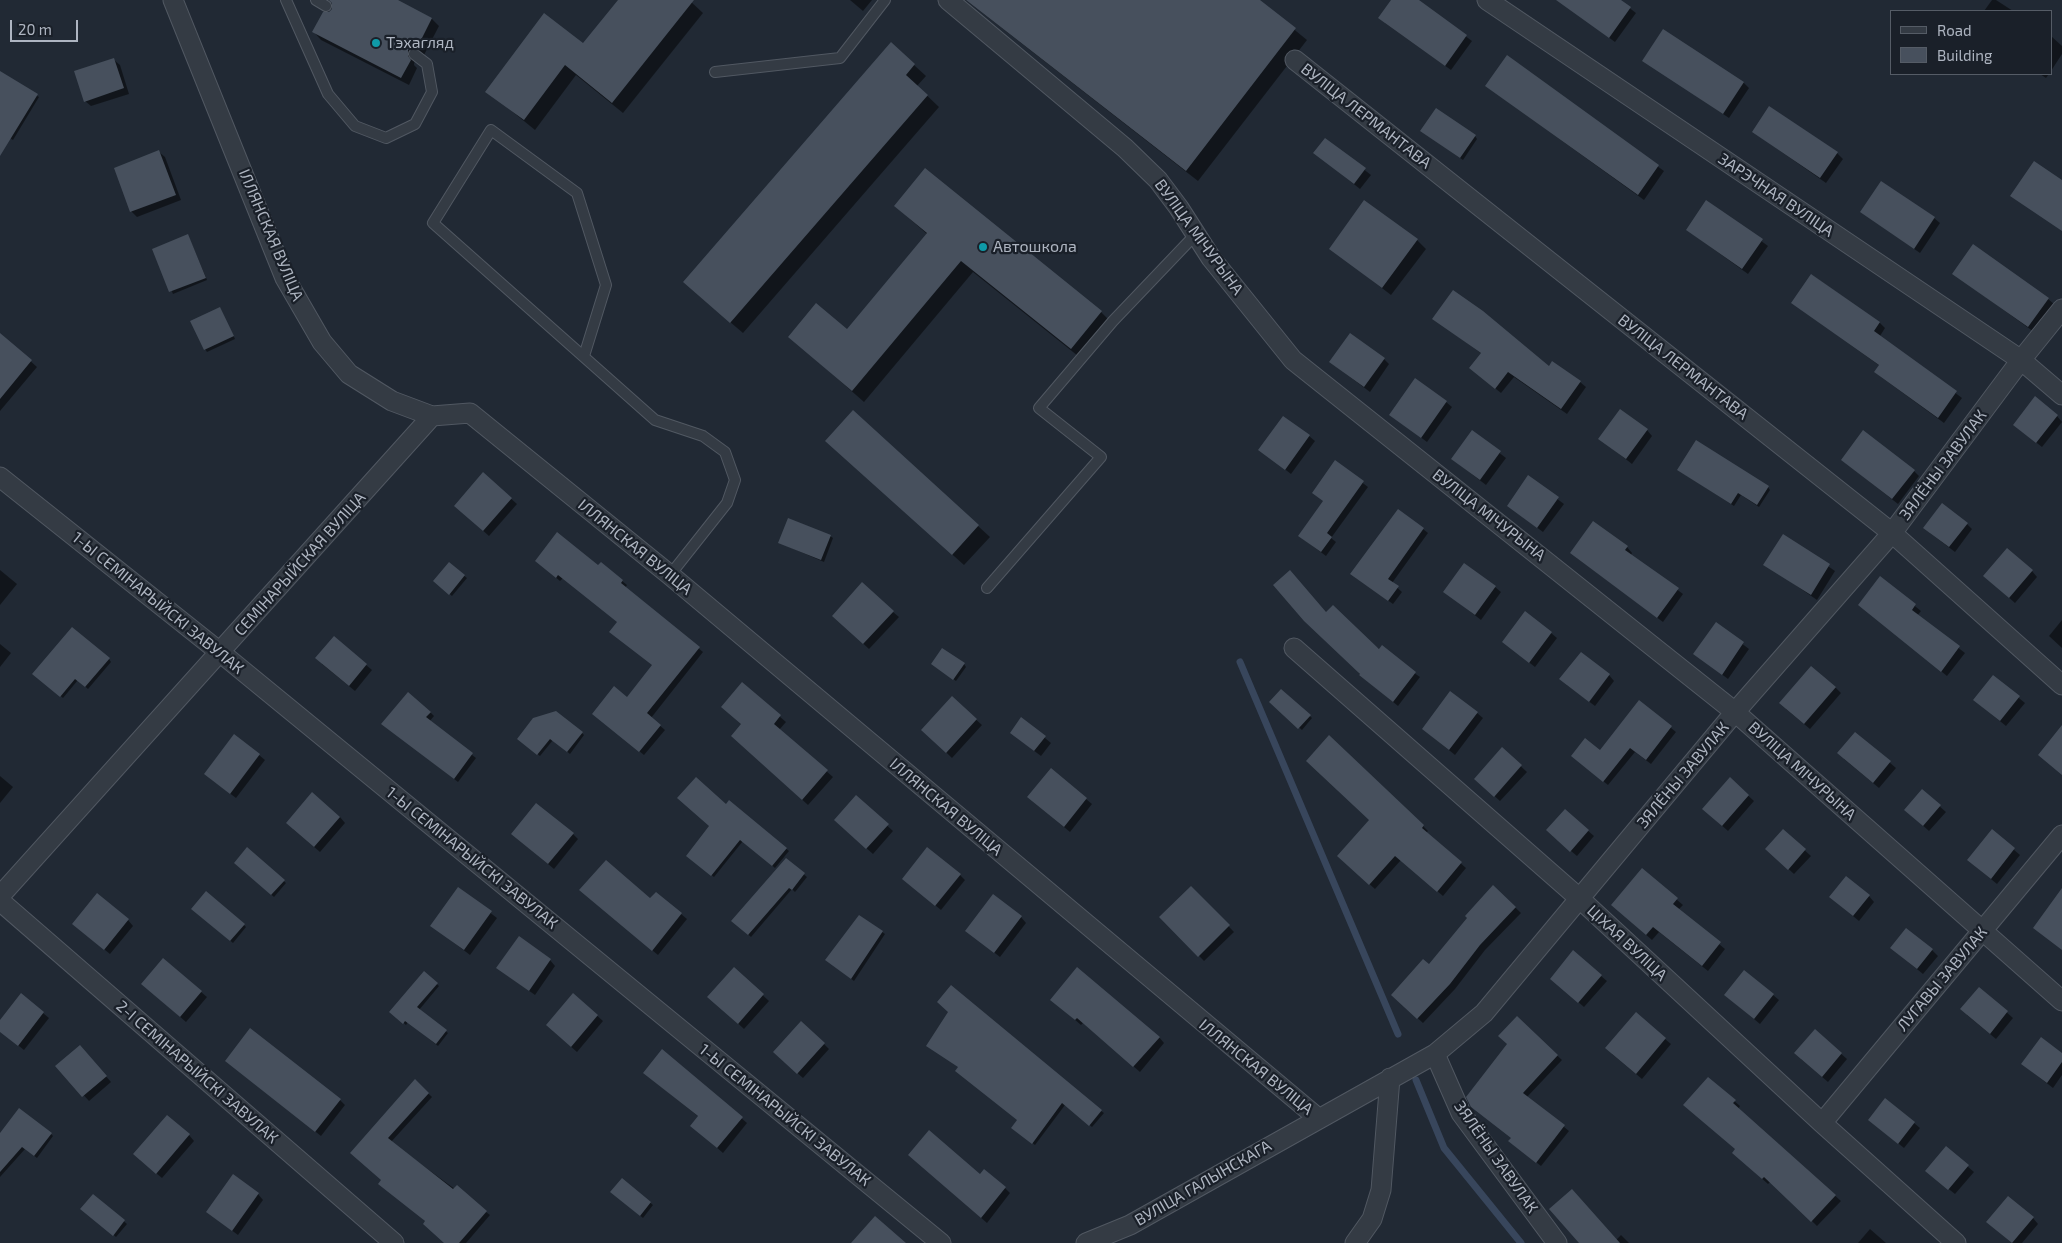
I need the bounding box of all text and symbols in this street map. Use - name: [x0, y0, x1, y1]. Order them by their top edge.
- scale bar: [12, 10, 80, 42]
- legend: [1890, 10, 2052, 75]
- text: 20 m: [18, 20, 52, 38]
- text: Road: [1937, 21, 1972, 39]
- place label: Тэхагляд: [386, 33, 454, 53]
- marker: Тэхагляд: [370, 37, 382, 49]
- text: Building: [1937, 46, 1992, 64]
- street label: ВУЛІЦА ЛЕРМАНТАВА: [1297, 59, 1435, 173]
- street label: ЗАРЭЧНАЯ ВУЛІЦА: [1715, 149, 1837, 241]
- street label: ІЛЛЯНСКАЯ ВУЛІЦА: [235, 166, 307, 304]
- street label: ВУЛІЦА МІЧУРЫНА: [1151, 175, 1247, 299]
- place label: Автошкола: [993, 237, 1077, 257]
- marker: Автошкола: [977, 241, 989, 253]
- street label: ВУЛІЦА ЛЕРМАНТАВА: [1614, 310, 1752, 424]
- street label: ЗЯЛЁНЫ ЗАВУЛАК: [1895, 406, 1991, 524]
- street label: ВУЛІЦА МІЧУРЫНА: [1429, 465, 1549, 565]
- street label: СЕМІНАРЫЙСКАЯ ВУЛІЦА: [230, 488, 370, 640]
- street label: ІЛЛЯНСКАЯ ВУЛІЦА: [574, 495, 696, 599]
- street label: 1-Ы СЕМІНАРЫЙСКІ ЗАВУЛАК: [68, 528, 248, 678]
- street label: ЗЯЛЁНЫ ЗАВУЛАК: [1633, 718, 1733, 832]
- street label: ВУЛІЦА МІЧУРЫНА: [1744, 718, 1860, 824]
- street label: ІЛЛЯНСКАЯ ВУЛІЦА: [886, 754, 1006, 860]
- street label: 1-Ы СЕМІНАРЫЙСКІ ЗАВУЛАК: [382, 783, 562, 933]
- street label: ЦІХАЯ ВУЛІЦА: [1583, 901, 1671, 985]
- street label: ЛУГАВЫ ЗАВУЛАК: [1893, 923, 1991, 1035]
- street label: 2-І СЕМІНАРЫЙСКІ ЗАВУЛАК: [112, 996, 282, 1148]
- street label: ІЛЛЯНСКАЯ ВУЛІЦА: [1195, 1015, 1317, 1119]
- street label: 1-Ы СЕМІНАРЫЙСКІ ЗАВУЛАК: [695, 1040, 875, 1190]
- street label: ЗЯЛЁНЫ ЗАВУЛАК: [1450, 1097, 1542, 1217]
- street label: ВУЛІЦА ГАЛЫНСКАГА: [1131, 1136, 1275, 1230]

